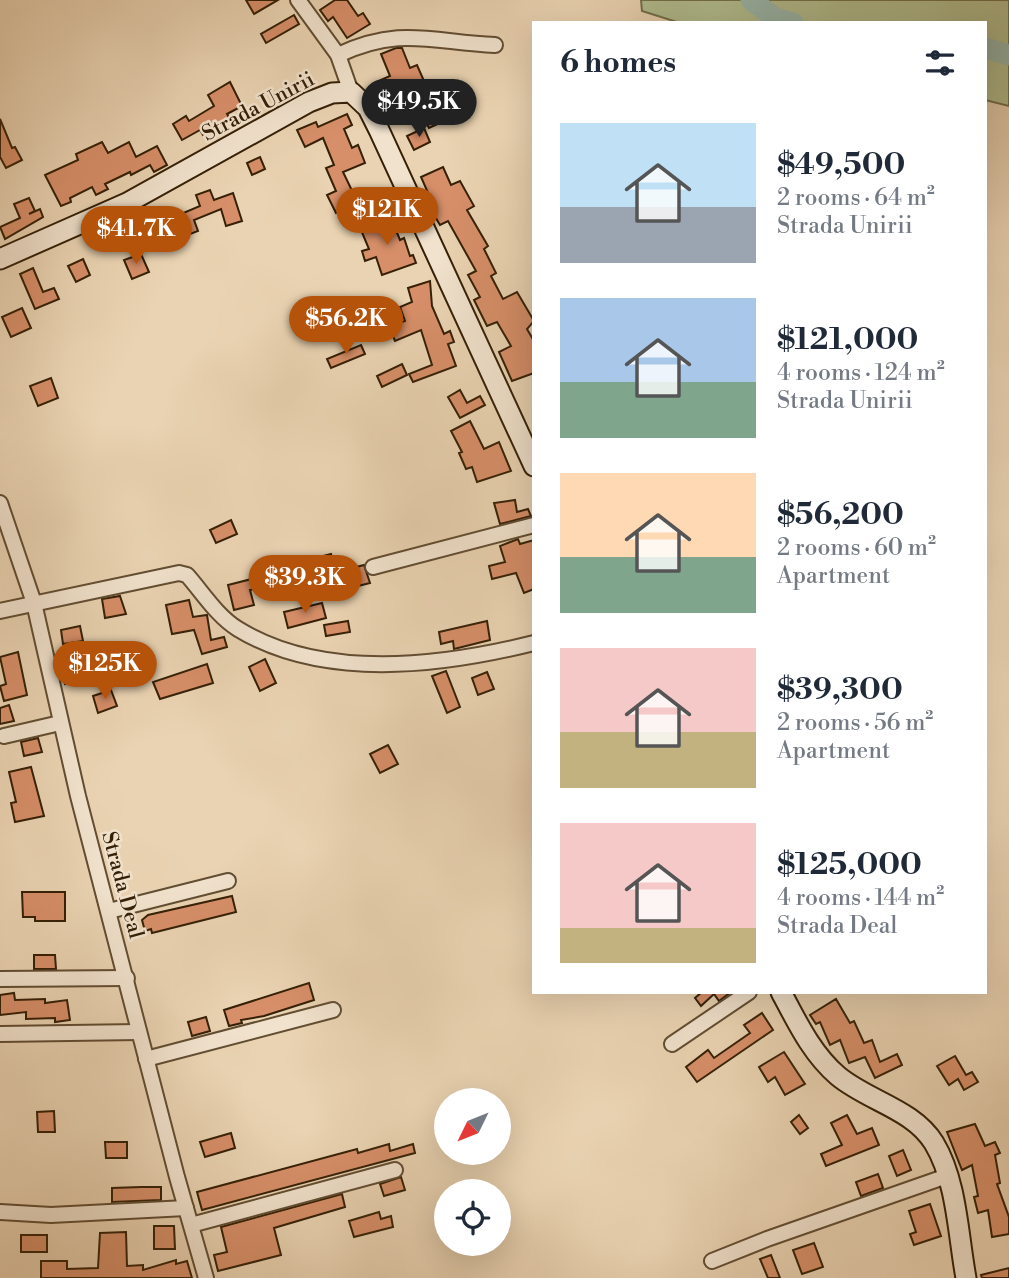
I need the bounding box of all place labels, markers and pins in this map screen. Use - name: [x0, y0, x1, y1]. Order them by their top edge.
- pin: $49.5K: [362, 80, 476, 139]
- pin: $121K: [338, 188, 436, 247]
- pin: $41.7K: [79, 206, 193, 266]
- pin: $56.2K: [289, 296, 403, 356]
- pin: $39.3K: [248, 556, 362, 615]
- pin: $125K: [56, 642, 154, 701]

